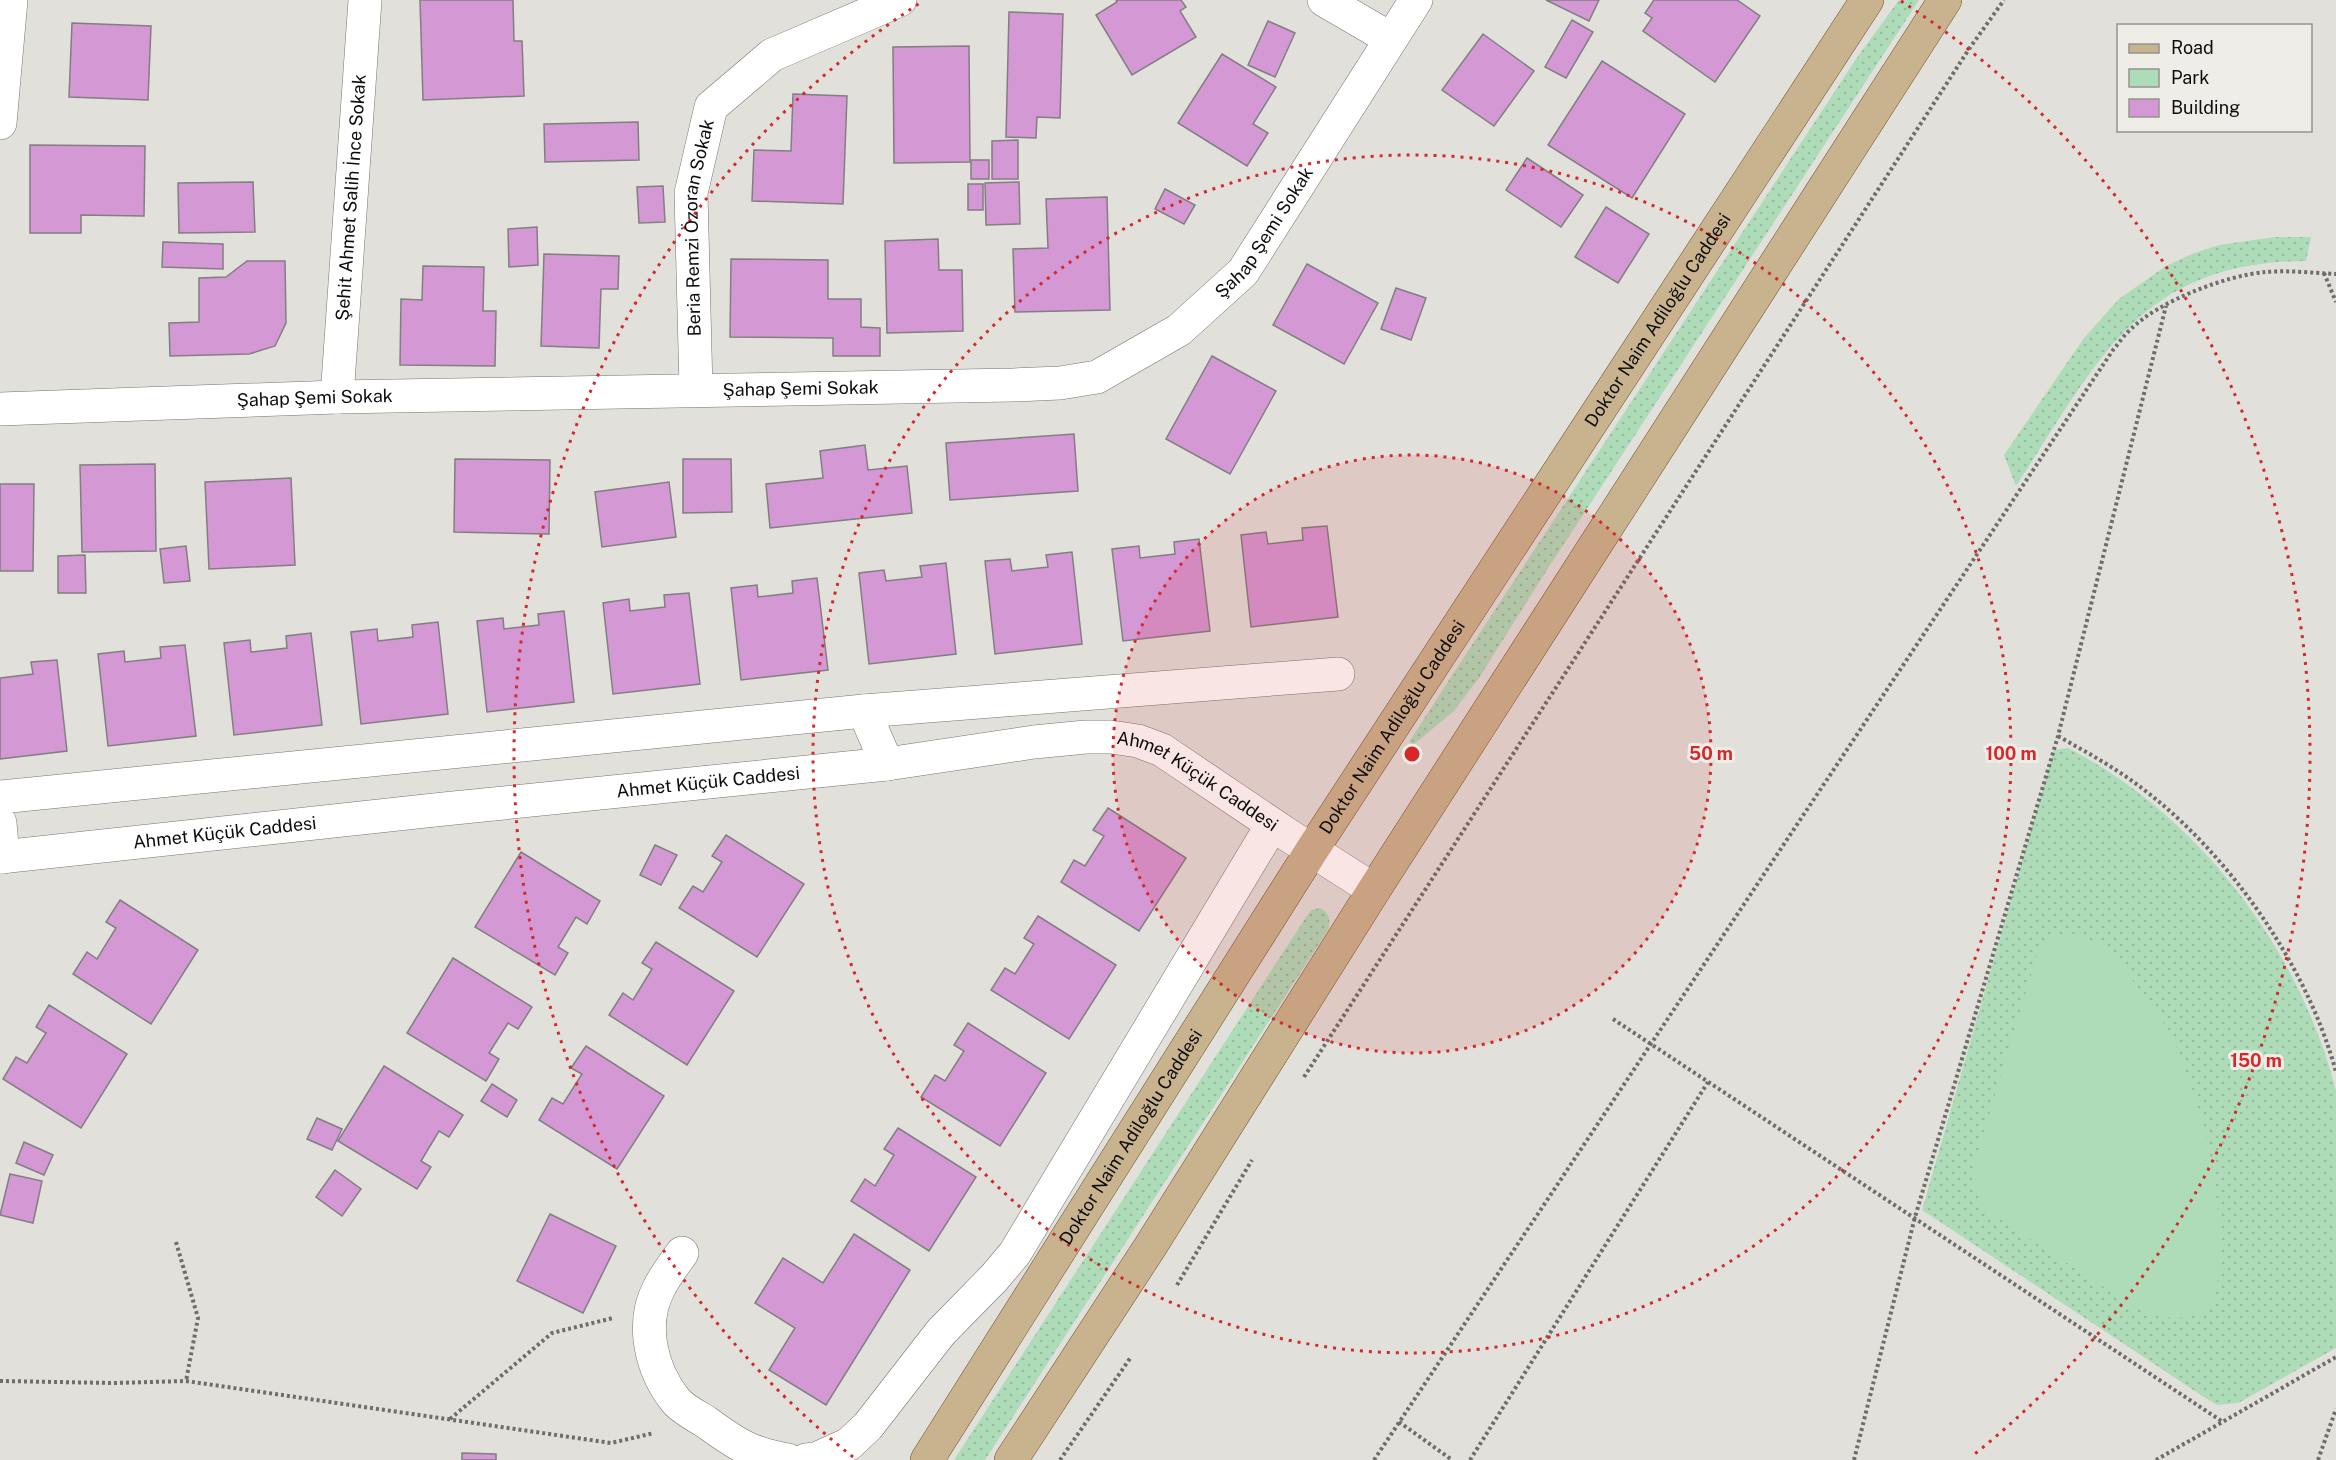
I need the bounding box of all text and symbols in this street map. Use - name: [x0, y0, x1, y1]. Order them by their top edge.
- legend: [2117, 24, 2312, 132]
- text: Road: [2171, 37, 2214, 58]
- text: Park: [2171, 67, 2209, 88]
- street label: Şehit Ahmet Salih İnce Sokak: [331, 74, 370, 321]
- text: Building: [2171, 97, 2240, 118]
- street label: Beria Remzi Özoran Sokak: [680, 117, 718, 337]
- street label: Şahap Şemi Sokak: [1211, 163, 1317, 302]
- street label: Doktor Naim Adiloğlu Caddesi: [1580, 209, 1735, 431]
- street label: Şahap Şemi Sokak: [722, 376, 879, 400]
- street label: Şahap Şemi Sokak: [236, 385, 393, 411]
- street label: Doktor Naim Adiloğlu Caddesi: [1314, 616, 1469, 838]
- street label: Ahmet Küçük Caddesi: [1116, 727, 1282, 835]
- text: 50 m: [1689, 743, 1733, 764]
- text: 100 m: [1985, 743, 2037, 764]
- centre of rings: [1402, 744, 1422, 764]
- street label: Ahmet Küçük Caddesi: [615, 762, 801, 801]
- street label: Ahmet Küçük Caddesi: [132, 812, 317, 853]
- street label: Doktor Naim Adiloğlu Caddesi: [1055, 1025, 1206, 1248]
- text: 150 m: [2230, 1050, 2282, 1071]

